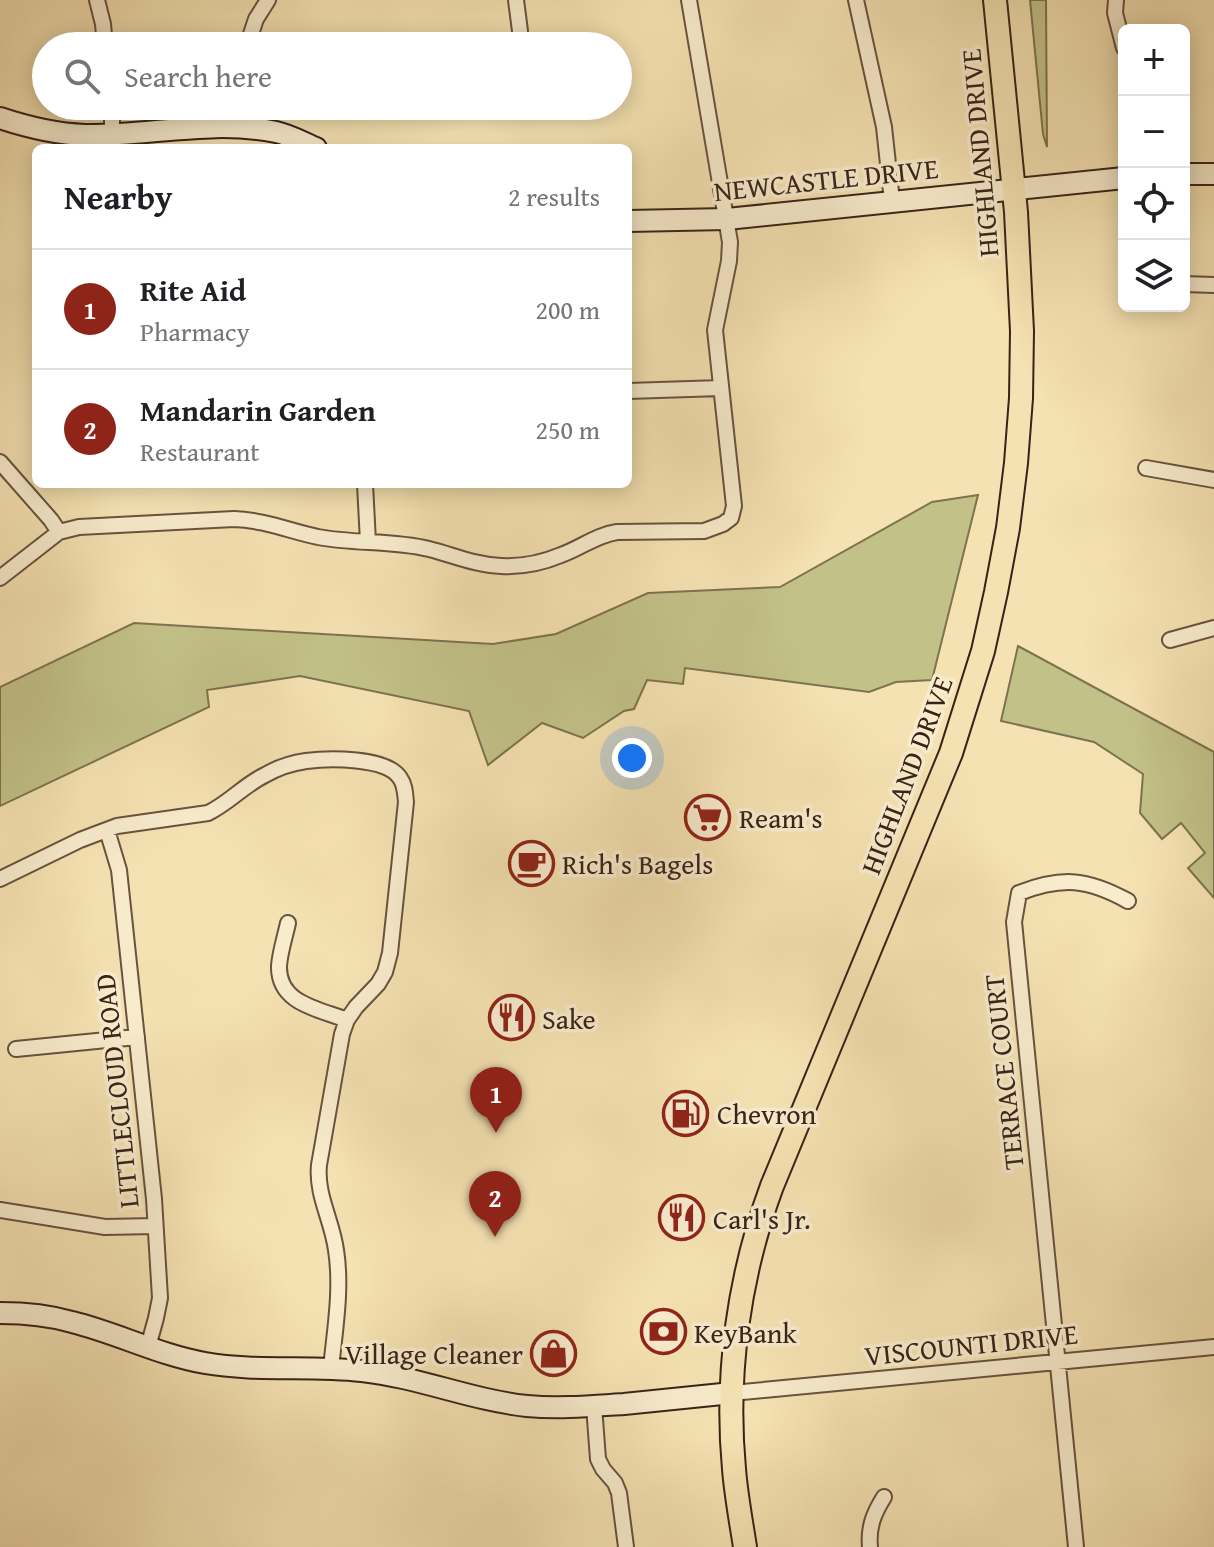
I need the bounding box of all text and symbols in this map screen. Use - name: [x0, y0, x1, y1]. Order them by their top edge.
- map controls: [1118, 24, 1190, 312]
- button: +: [1118, 24, 1190, 96]
- search box: [32, 32, 632, 120]
- street label: HIGHLAND DRIVE: [949, 47, 1009, 259]
- icon: search: [60, 54, 104, 98]
- text: Search here: [124, 54, 272, 98]
- button: −: [1118, 96, 1190, 168]
- street label: NEWCASTLE DRIVE: [712, 147, 940, 211]
- button: locate: [1118, 168, 1190, 240]
- text: Nearby: [64, 172, 173, 221]
- text: 2 results: [508, 177, 600, 216]
- button: layers: [1118, 240, 1190, 312]
- text: Rite Aid: [140, 268, 246, 312]
- text: 1: [83, 290, 97, 329]
- text: 200 m: [535, 290, 600, 329]
- text: Pharmacy: [140, 312, 250, 351]
- text: Mandarin Garden: [140, 388, 376, 432]
- text: 2: [83, 410, 97, 449]
- text: 250 m: [535, 410, 600, 449]
- text: Restaurant: [140, 432, 260, 471]
- street label: HIGHLAND DRIVE: [849, 670, 963, 880]
- your location: [612, 738, 652, 778]
- supermarket icon: Ream's: [684, 793, 732, 841]
- place label: Ream's: [739, 797, 823, 838]
- cafe icon: Rich's Bagels: [507, 839, 555, 887]
- place label: Rich's Bagels: [562, 843, 713, 884]
- street label: LITTLECLOUD ROAD: [83, 972, 149, 1210]
- street label: TERRACE COURT: [972, 972, 1034, 1172]
- restaurant icon: Sake: [487, 994, 535, 1042]
- place label: Sake: [542, 998, 596, 1039]
- pin: 1: [470, 1067, 522, 1133]
- fuel station icon: Chevron: [662, 1089, 710, 1137]
- place label: Chevron: [717, 1093, 816, 1134]
- pin: 2: [469, 1171, 521, 1237]
- restaurant icon: Carl's Jr.: [658, 1194, 706, 1242]
- place label: Carl's Jr.: [713, 1198, 810, 1239]
- bank icon: KeyBank: [639, 1308, 687, 1356]
- place label: KeyBank: [694, 1312, 797, 1353]
- street label: VISCOUNTI DRIVE: [862, 1312, 1080, 1376]
- shop icon: Village Cleaner: [530, 1329, 578, 1377]
- place label: Village Cleaner: [345, 1333, 523, 1374]

